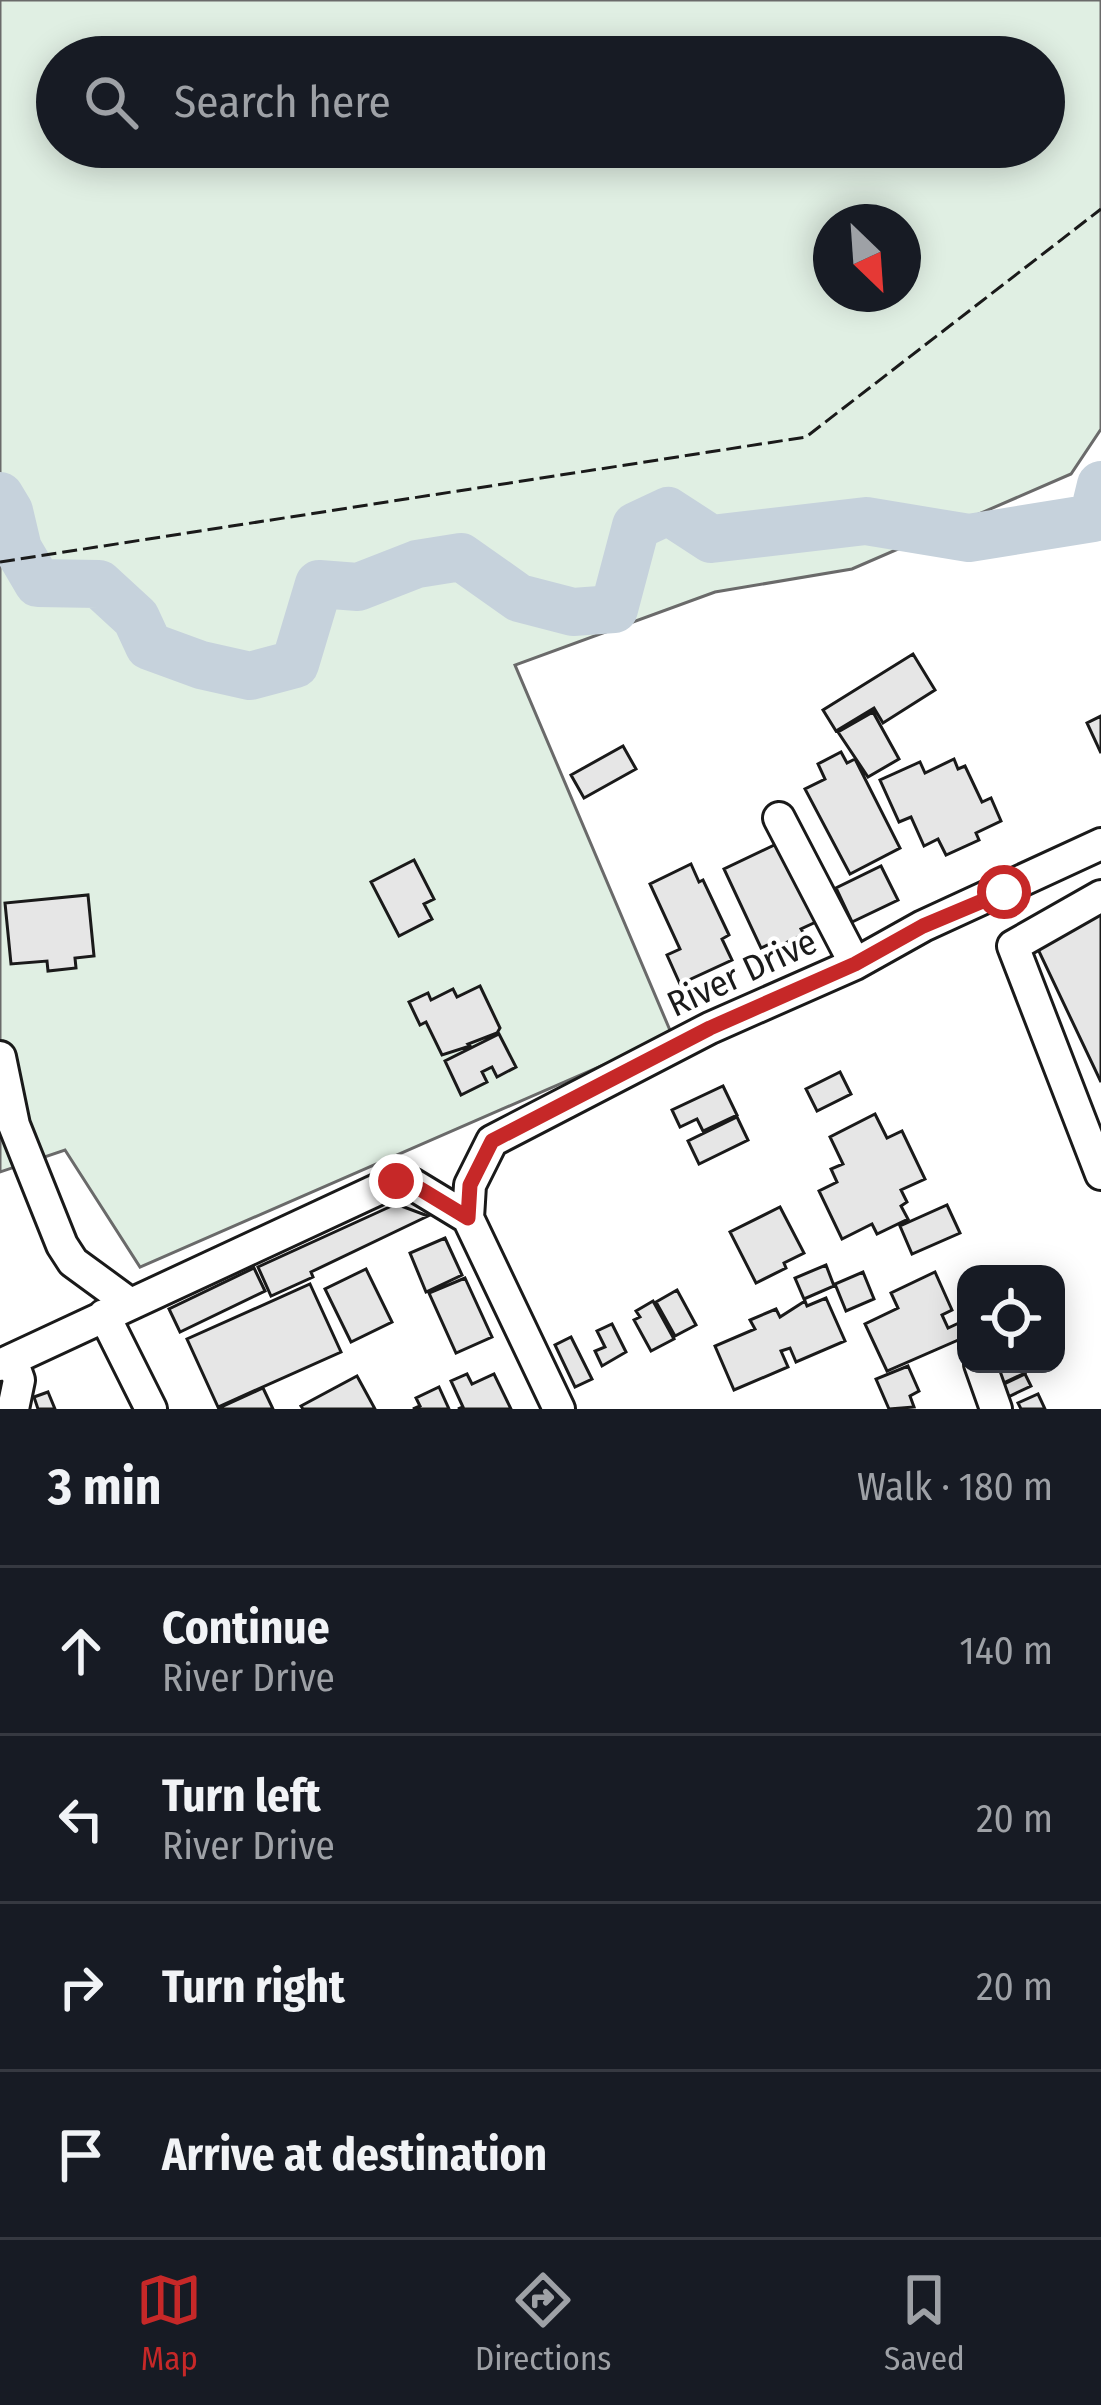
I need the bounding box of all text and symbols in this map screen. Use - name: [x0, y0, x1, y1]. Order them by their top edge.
- search box: [36, 36, 1065, 168]
- icon: search: [78, 69, 144, 135]
- text: Search here: [174, 75, 391, 129]
- north arrow: [813, 204, 921, 312]
- route start: [977, 865, 1031, 919]
- street label: River Drive: [660, 919, 824, 1027]
- route end: [369, 1154, 423, 1208]
- map controls: [957, 1265, 1065, 1373]
- button: locate: [957, 1265, 1065, 1373]
- text: 3 min: [48, 1456, 162, 1518]
- text: Walk · 180 m: [857, 1464, 1053, 1510]
- text: Continue: [162, 1601, 330, 1655]
- icon: ahead: [48, 1618, 114, 1684]
- text: 140 m: [959, 1628, 1053, 1674]
- text: River Drive: [162, 1655, 335, 1701]
- text: Turn left: [162, 1769, 321, 1823]
- icon: left: [48, 1786, 114, 1852]
- text: 20 m: [976, 1796, 1053, 1842]
- text: River Drive: [162, 1823, 335, 1869]
- icon: right: [48, 1954, 114, 2020]
- text: Turn right: [162, 1960, 345, 2014]
- text: 20 m: [976, 1964, 1053, 2010]
- icon: arrive: [48, 2122, 114, 2188]
- text: Arrive at destination: [162, 2128, 547, 2182]
- tab: Map: [136, 2267, 202, 2379]
- tab: Directions: [475, 2267, 611, 2379]
- tab: Saved: [884, 2267, 965, 2379]

